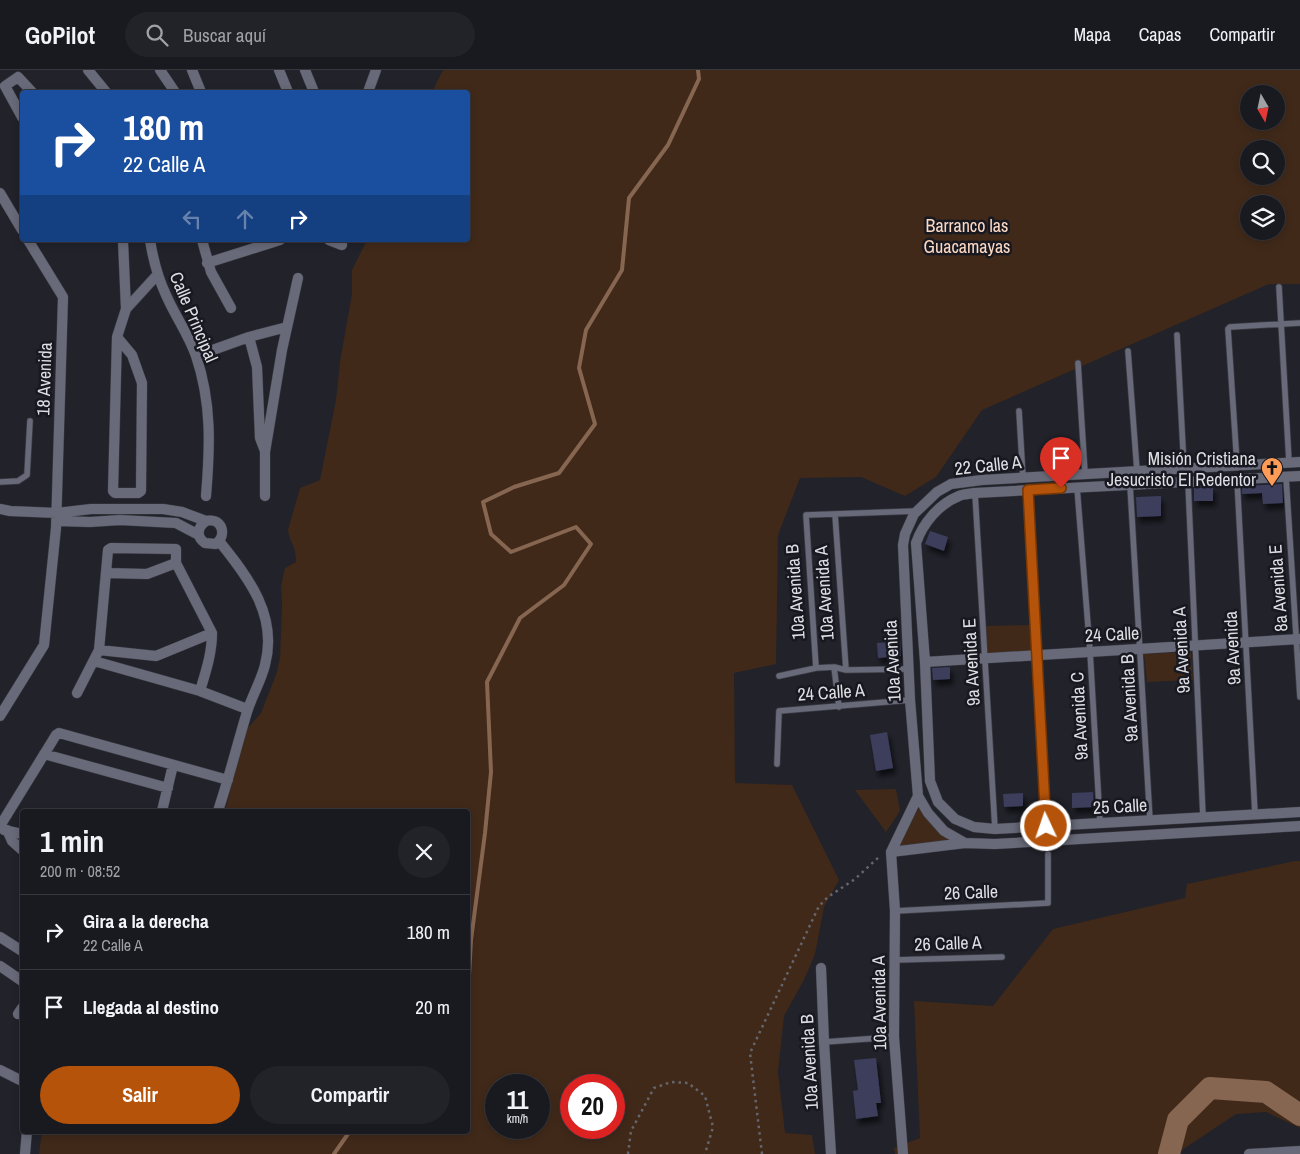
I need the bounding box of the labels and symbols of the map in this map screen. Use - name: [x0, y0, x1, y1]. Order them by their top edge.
- north arrow: [1240, 85, 1285, 130]
- park label: Barranco las Guacamayas: [924, 213, 1010, 259]
- street label: Calle Principal: [164, 268, 224, 366]
- street label: 18 Avenida: [30, 342, 58, 416]
- pin: [1040, 437, 1082, 488]
- place label: Misión Cristiana Jesucristo El Redentor: [1107, 446, 1256, 492]
- street label: 22 Calle A: [953, 449, 1023, 481]
- church icon: Misión Cristiana Jesucristo El Redentor: [1260, 456, 1284, 487]
- street label: 10a Avenida B: [779, 543, 811, 641]
- street label: 8a Avenida E: [1262, 543, 1294, 633]
- street label: 10a Avenida A: [808, 545, 840, 641]
- street label: 9a Avenida A: [1166, 606, 1196, 694]
- street label: 9a Avenida: [1218, 611, 1246, 685]
- street label: 9a Avenida E: [956, 618, 986, 706]
- street label: 10a Avenida: [877, 619, 907, 703]
- street label: 24 Calle: [1084, 620, 1140, 648]
- street label: 9a Avenida B: [1114, 653, 1144, 742]
- street label: 9a Avenida C: [1064, 671, 1094, 761]
- street label: 24 Calle A: [797, 677, 866, 707]
- street label: 25 Calle: [1092, 792, 1148, 820]
- position arrow: [1019, 799, 1071, 851]
- street label: 26 Calle: [944, 879, 998, 905]
- street label: 26 Calle A: [914, 929, 982, 957]
- street label: 10a Avenida A: [866, 955, 892, 1051]
- street label: 10a Avenida B: [794, 1013, 824, 1110]
- speed limit sign: 20: [560, 1074, 625, 1139]

